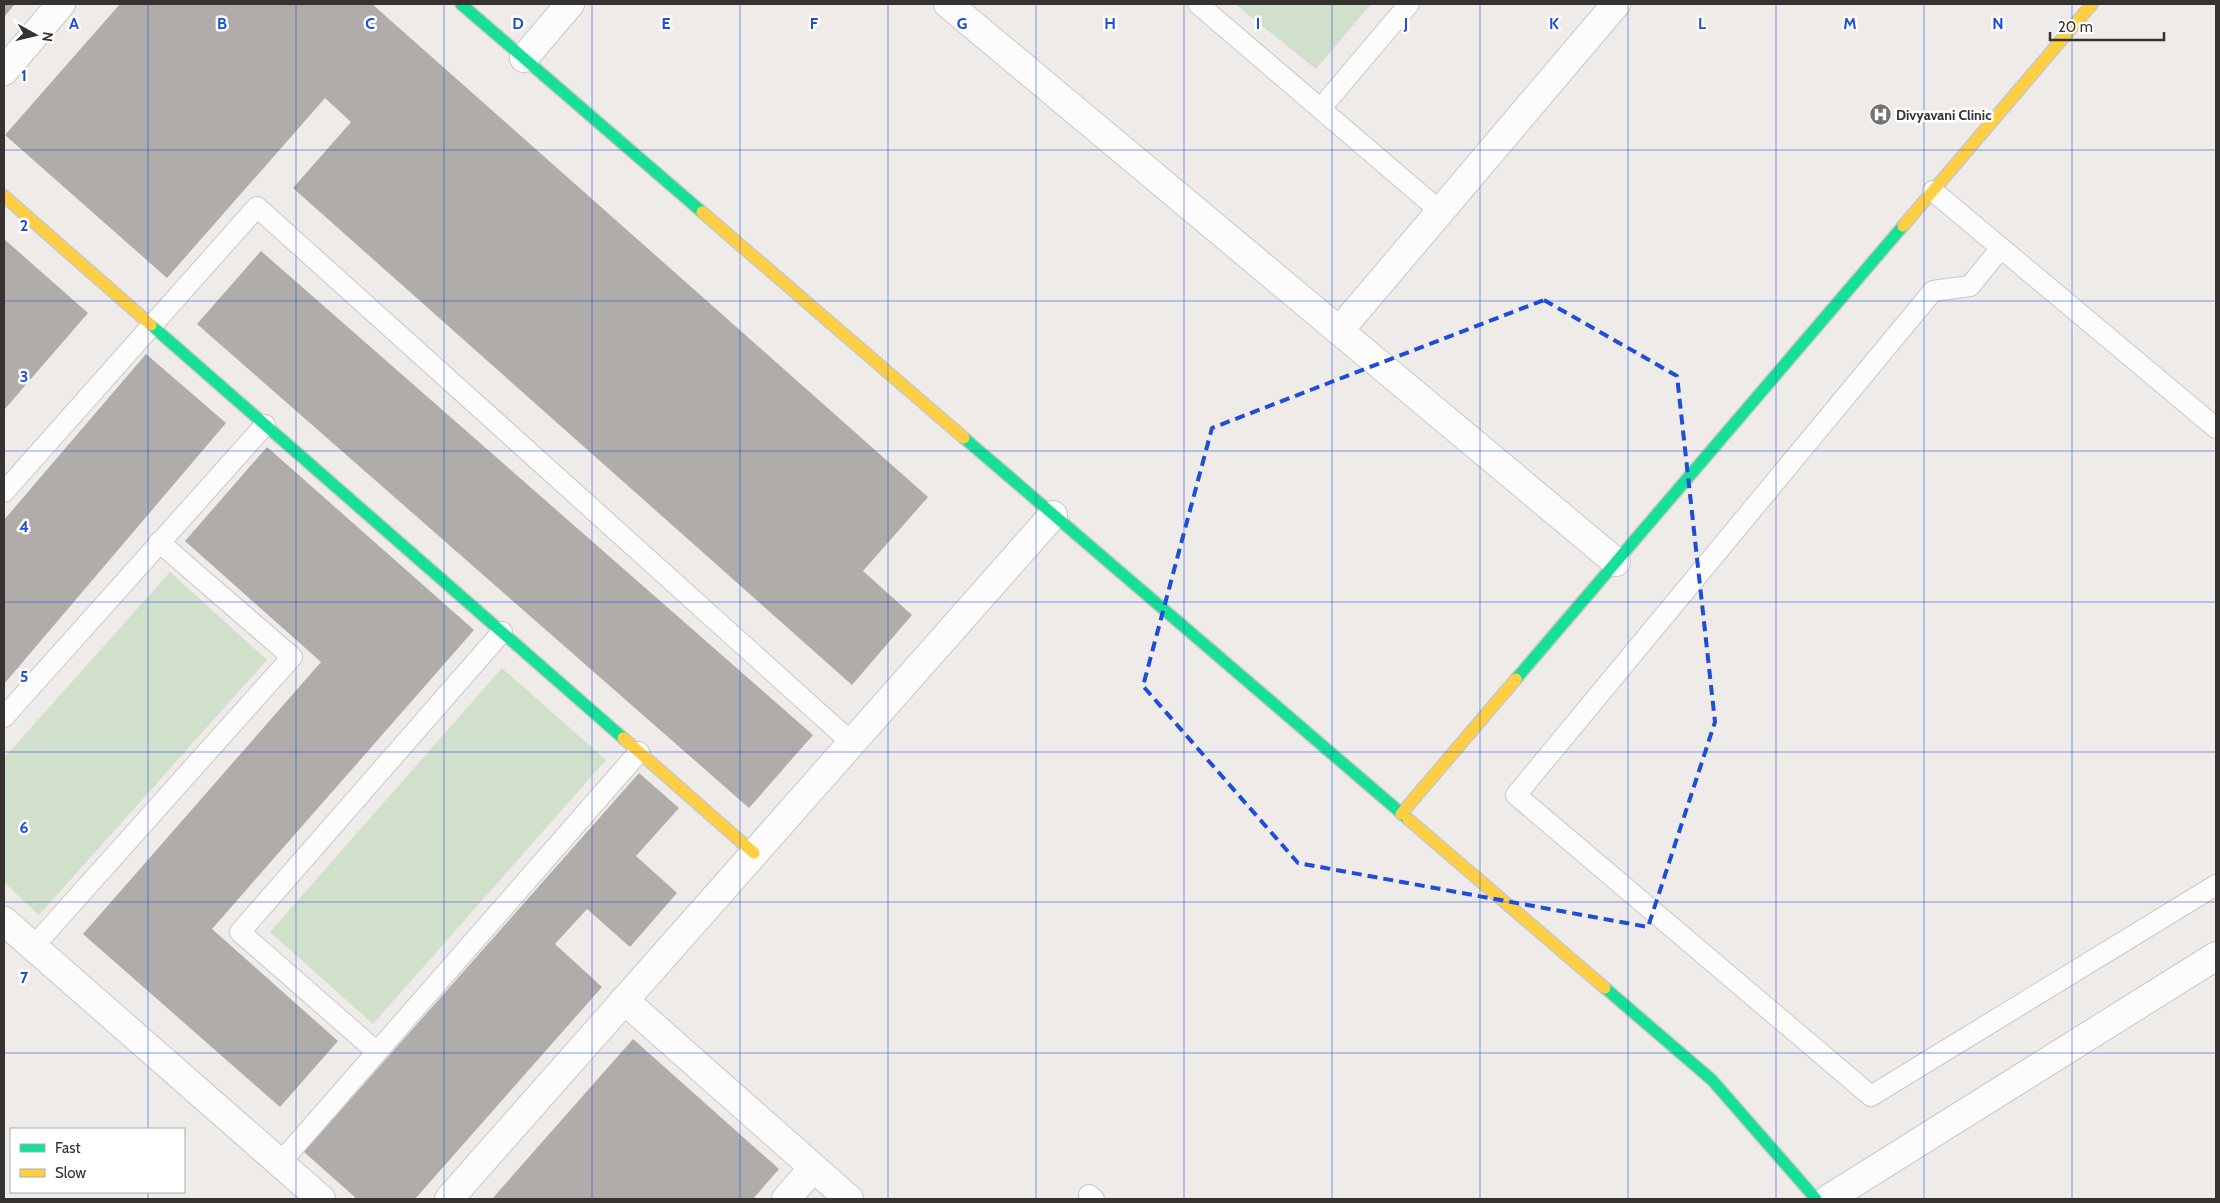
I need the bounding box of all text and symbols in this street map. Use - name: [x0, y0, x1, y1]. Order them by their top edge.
- north arrow: [10, 10, 60, 60]
- scale bar: [2050, 10, 2164, 42]
- text: A: [69, 14, 79, 33]
- text: B: [217, 14, 227, 33]
- text: C: [365, 14, 375, 33]
- text: D: [512, 14, 524, 33]
- text: E: [661, 14, 671, 33]
- text: F: [810, 14, 819, 33]
- text: G: [957, 14, 967, 33]
- text: H: [1104, 14, 1116, 33]
- text: I: [1256, 14, 1260, 33]
- text: J: [1403, 14, 1408, 33]
- text: K: [1549, 14, 1559, 33]
- text: L: [1698, 14, 1706, 33]
- text: M: [1843, 14, 1857, 33]
- text: N: [1992, 14, 2004, 33]
- text: 20 m: [2058, 18, 2093, 36]
- text: N: [38, 31, 57, 43]
- text: 1: [21, 66, 27, 85]
- hospital icon: Divyavani Clinic: [1868, 103, 1892, 127]
- place label: Divyavani Clinic: [1896, 106, 1992, 124]
- text: 2: [20, 216, 28, 235]
- text: 3: [20, 367, 28, 386]
- text: 4: [19, 517, 29, 536]
- text: 5: [20, 667, 28, 686]
- text: 6: [20, 818, 29, 837]
- text: 7: [20, 968, 29, 987]
- legend: [10, 1128, 185, 1193]
- text: Fast: [55, 1139, 80, 1157]
- text: Slow: [55, 1164, 86, 1182]

